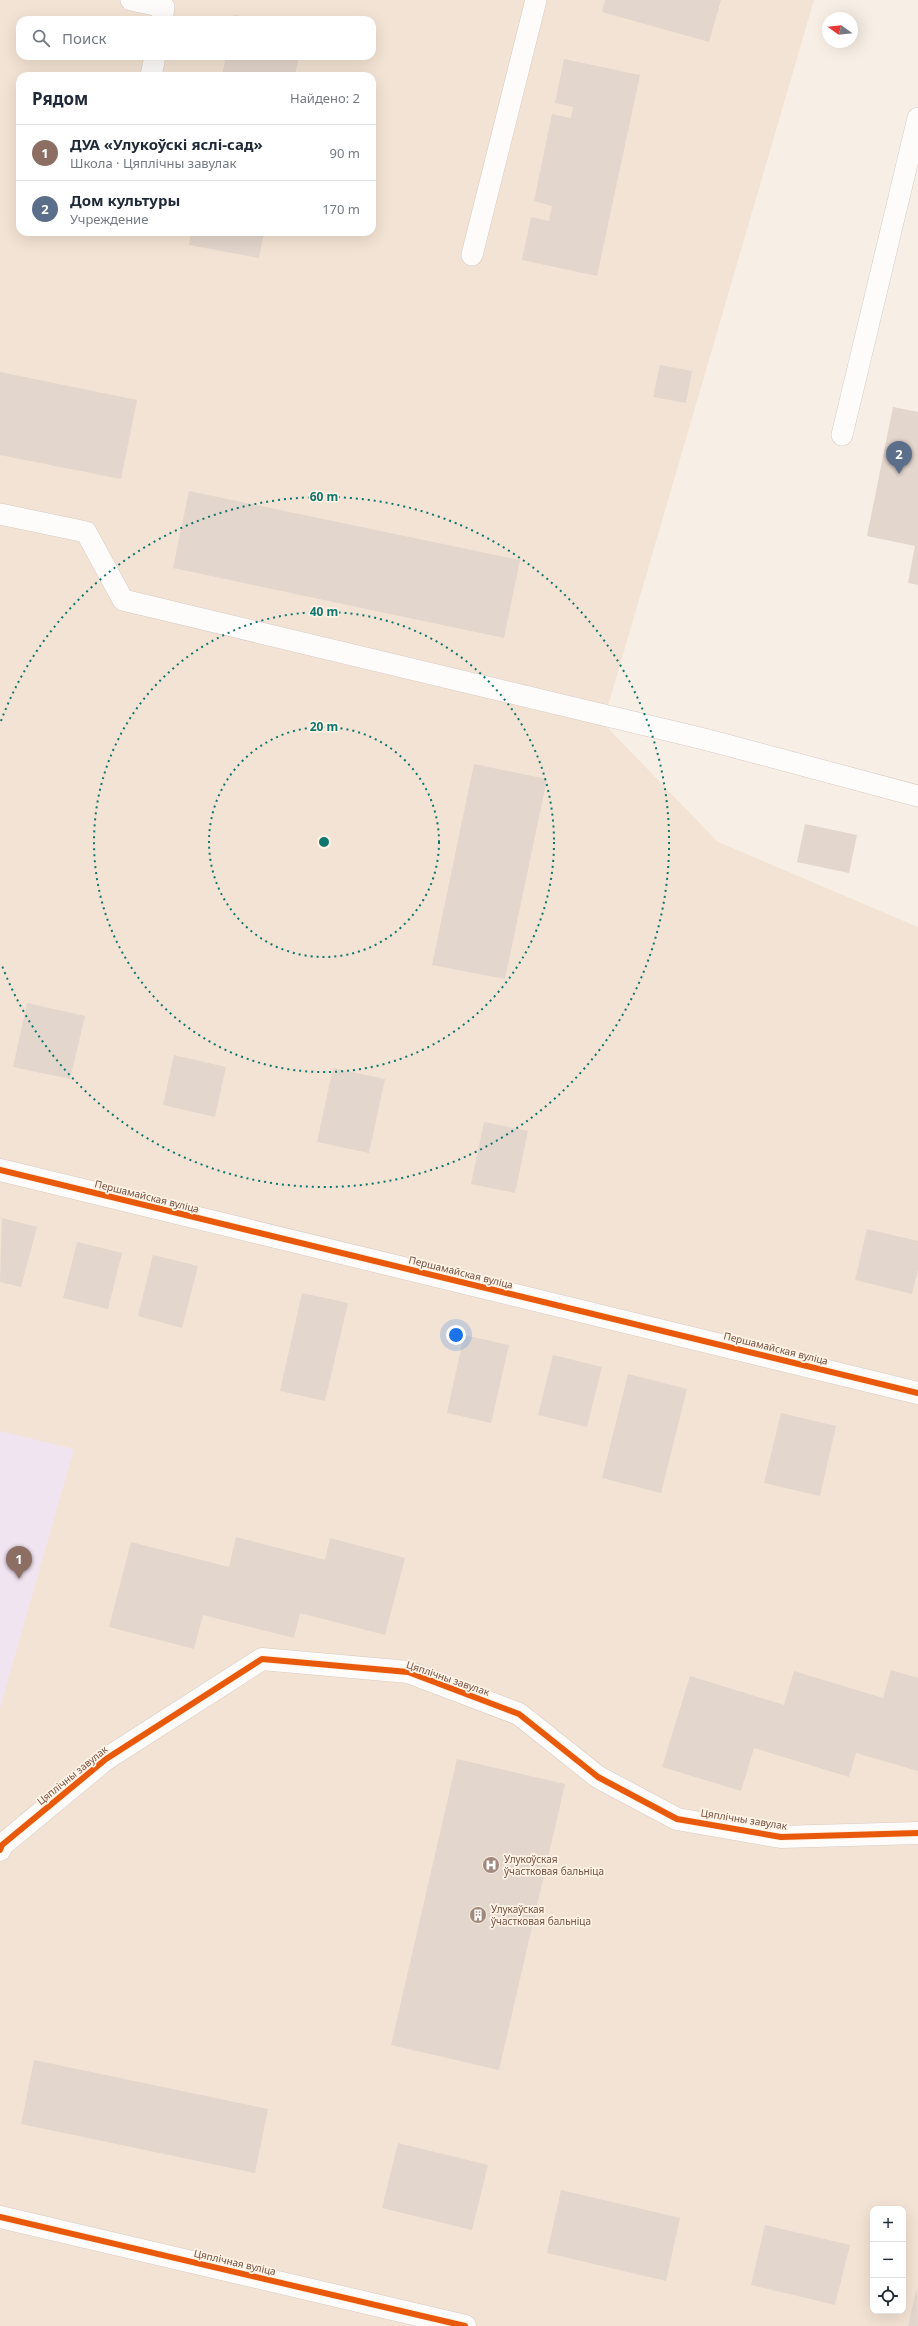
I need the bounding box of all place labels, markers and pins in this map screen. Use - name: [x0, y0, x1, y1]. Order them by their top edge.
- pin: 2: [886, 441, 912, 474]
- centre of rings: [317, 835, 331, 849]
- pin: 1: [6, 1546, 32, 1579]
- place label: Улукоўская ўчастковая бальніца: [504, 1852, 604, 1878]
- hospital icon: Улукоўская ўчастковая бальніца: [481, 1855, 501, 1875]
- place label: Улукаўская ўчастковая бальніца: [491, 1902, 591, 1928]
- building icon: Улукаўская ўчастковая бальніца: [468, 1905, 488, 1925]

